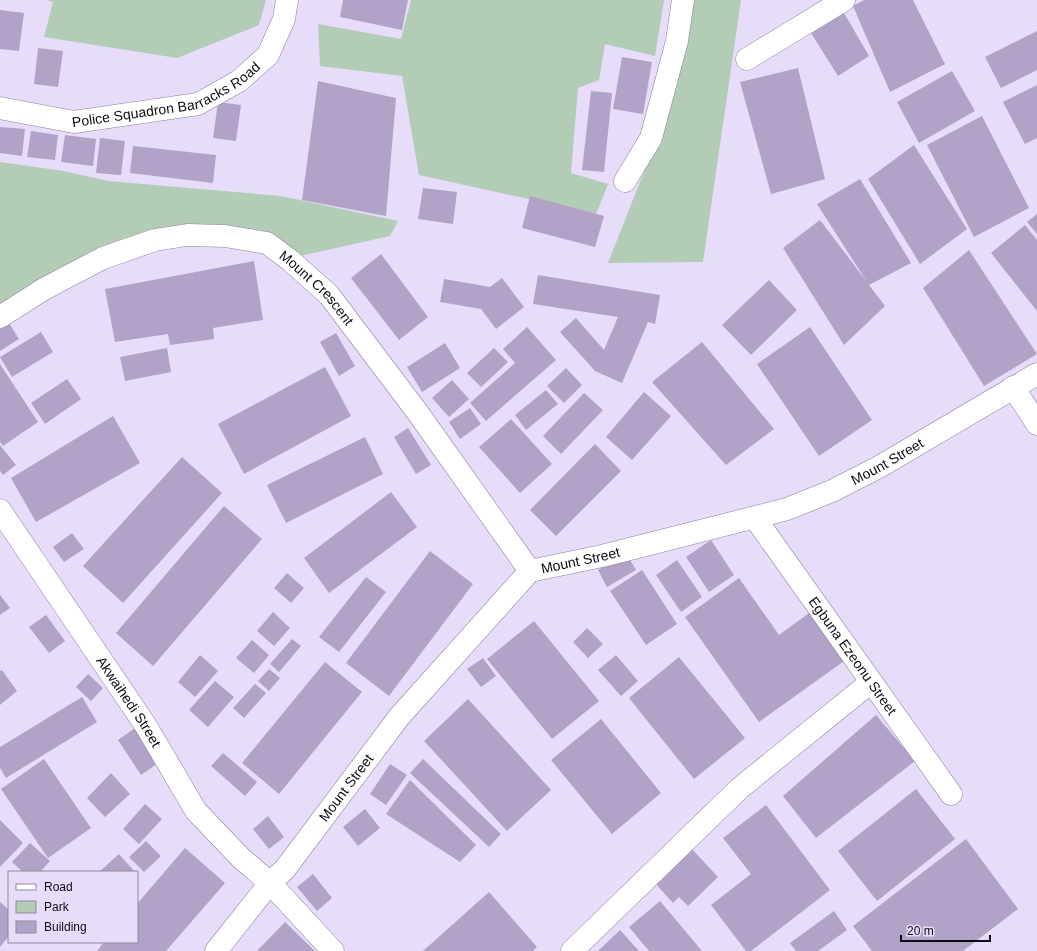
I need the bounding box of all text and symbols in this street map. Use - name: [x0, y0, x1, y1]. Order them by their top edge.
- street label: Police Squadron Barracks Road: [71, 58, 263, 130]
- street label: Mount Crescent: [276, 247, 357, 328]
- street label: Mount Street: [848, 435, 926, 488]
- street label: Mount Street: [540, 544, 622, 577]
- street label: Egbuna Ezeonu Street: [805, 594, 900, 718]
- street label: Akwaihedi Street: [93, 653, 165, 750]
- street label: Mount Street: [316, 751, 377, 825]
- legend: [8, 871, 138, 943]
- text: Road: [44, 880, 73, 894]
- text: Park: [44, 900, 70, 914]
- scale bar: [901, 917, 990, 943]
- text: Building: [44, 920, 87, 934]
- text: 20 m: [907, 924, 934, 938]

